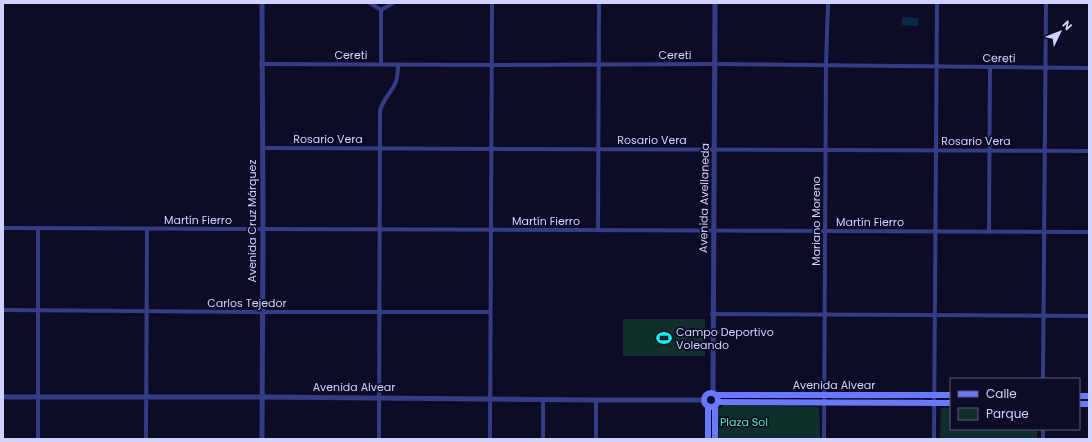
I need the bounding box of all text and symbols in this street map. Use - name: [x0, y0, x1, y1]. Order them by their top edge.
- north arrow: [1040, 12, 1080, 52]
- text: N: [1059, 17, 1076, 34]
- street label: Cereti: [335, 47, 368, 63]
- street label: Cereti: [659, 47, 692, 63]
- street label: Cereti: [982, 50, 1016, 66]
- street label: Rosario Vera: [293, 131, 363, 147]
- street label: Rosario Vera: [617, 132, 687, 148]
- street label: Rosario Vera: [941, 133, 1011, 149]
- street label: Avenida Avellaneda: [695, 143, 713, 253]
- street label: Avenida Cruz Márquez: [244, 160, 260, 282]
- street label: Mariano Moreno: [808, 176, 824, 266]
- street label: Martín Fierro: [164, 212, 232, 228]
- street label: Martín Fierro: [512, 213, 580, 229]
- street label: Martín Fierro: [836, 214, 904, 230]
- street label: Carlos Tejedor: [207, 295, 287, 311]
- place label: Campo Deportivo Voleando: [676, 324, 774, 353]
- sports icon: Campo Deportivo Voleando: [655, 329, 673, 347]
- street label: Avenida Alvear: [793, 377, 875, 393]
- legend: [950, 378, 1080, 430]
- street label: Avenida Alvear: [313, 379, 395, 395]
- text: Calle: [986, 385, 1017, 402]
- text: Parque: [986, 405, 1029, 422]
- park label: Plaza Sol: [720, 414, 768, 430]

